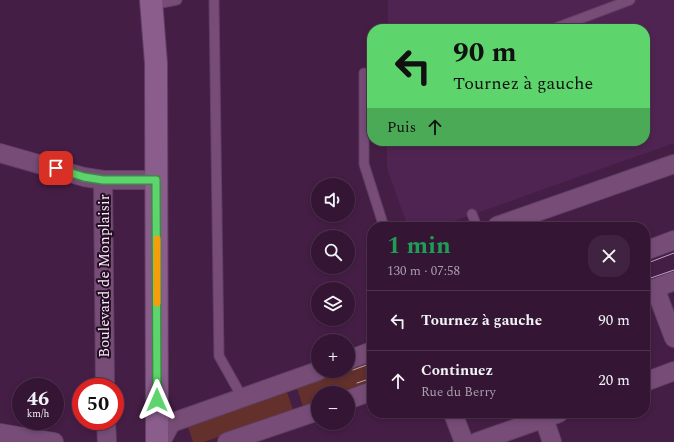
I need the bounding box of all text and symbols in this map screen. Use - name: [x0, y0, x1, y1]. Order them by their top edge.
- text: 90 m: [453, 31, 517, 74]
- icon: left: [387, 40, 439, 92]
- text: Tournez à gauche: [453, 70, 593, 97]
- text: Puis: [387, 116, 416, 139]
- icon: ahead: [424, 116, 446, 138]
- pin: [39, 151, 73, 185]
- icon: arrive: [45, 157, 67, 179]
- map controls: [311, 178, 355, 430]
- button: sound: [311, 178, 355, 222]
- street label: Boulevard de Monplaisir: [93, 194, 116, 358]
- text: 1 min: [387, 228, 451, 264]
- button: search: [311, 230, 355, 274]
- button: close: [588, 235, 630, 277]
- text: 130 m · 07:58: [387, 261, 460, 281]
- button: layers: [311, 282, 355, 326]
- text: Tournez à gauche: [421, 309, 542, 332]
- text: 90 m: [598, 309, 630, 332]
- icon: left: [387, 310, 409, 332]
- button: +: [311, 334, 355, 378]
- text: Continuez: [421, 359, 493, 382]
- text: 20 m: [598, 369, 630, 392]
- icon: ahead: [387, 370, 409, 392]
- speed limit sign: 50: [72, 378, 124, 430]
- position arrow: [136, 379, 178, 421]
- text: Rue du Berry: [421, 382, 496, 402]
- text: 46: [27, 384, 49, 414]
- button: −: [311, 386, 355, 430]
- text: km/h: [27, 406, 49, 422]

